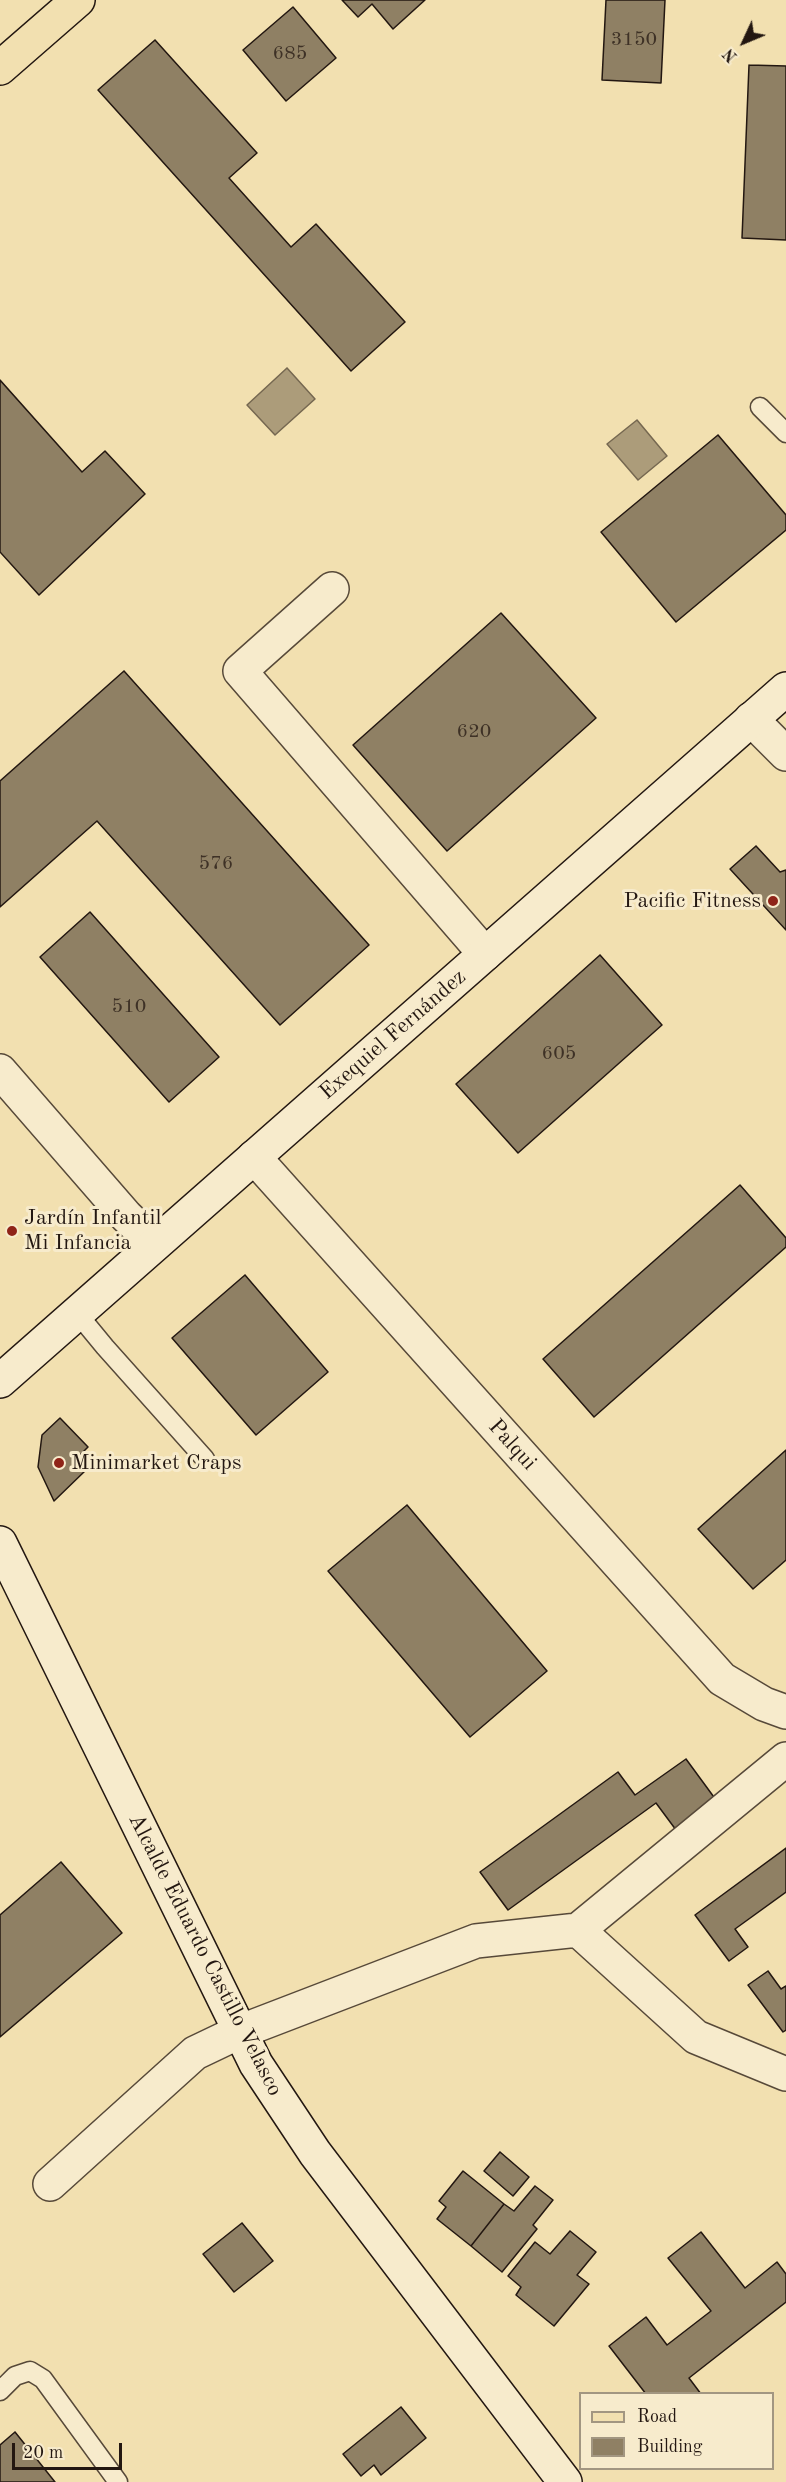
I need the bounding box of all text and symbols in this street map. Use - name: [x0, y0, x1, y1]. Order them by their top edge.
- north arrow: [714, 12, 774, 72]
- house number: 3150: [611, 28, 657, 52]
- house number: 685: [273, 42, 307, 66]
- text: N: [721, 45, 741, 64]
- house number: 620: [457, 720, 491, 744]
- house number: 576: [199, 852, 233, 876]
- place label: Pacific Fitness: [624, 888, 761, 914]
- marker: Pacific Fitness: [766, 894, 780, 908]
- street label: Exequiel Fernández: [314, 964, 472, 1106]
- house number: 510: [112, 995, 146, 1019]
- house number: 605: [542, 1042, 576, 1066]
- place label: Jardín Infantil Mi Infancia: [24, 1205, 161, 1256]
- marker: Jardín Infantil Mi Infancia: [5, 1224, 19, 1238]
- street label: Palqui: [482, 1414, 542, 1476]
- place label: Minimarket Craps: [71, 1450, 242, 1476]
- marker: Minimarket Craps: [52, 1456, 66, 1470]
- street label: Alcalde Eduardo Castillo Velasco: [122, 1809, 288, 2101]
- legend: [579, 2392, 774, 2470]
- text: Road: [637, 2408, 677, 2426]
- scale bar: [15, 2431, 124, 2469]
- text: Building: [637, 2438, 702, 2456]
- text: 20 m: [23, 2444, 63, 2462]

